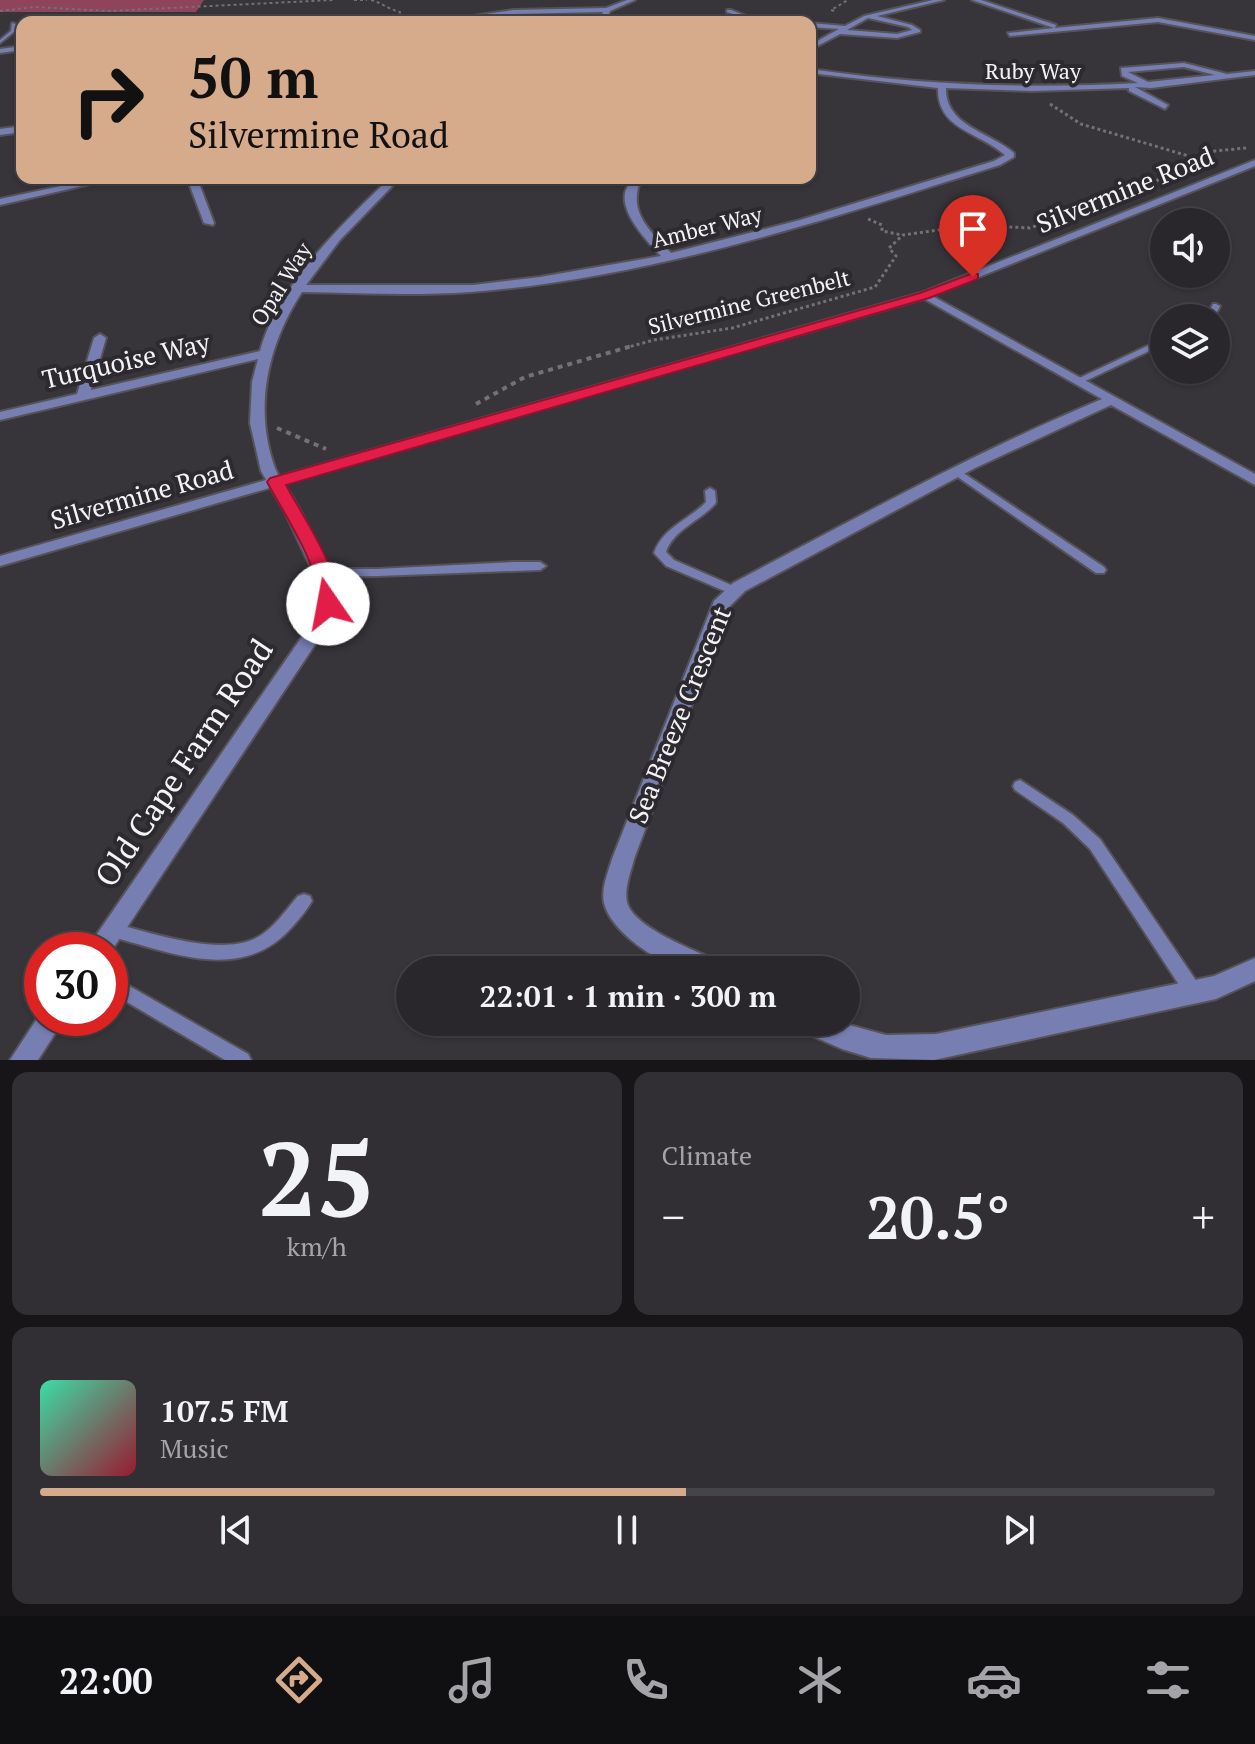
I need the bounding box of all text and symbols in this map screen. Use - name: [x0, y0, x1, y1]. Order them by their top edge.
- text: 50 m: [188, 40, 318, 114]
- icon: right: [56, 48, 160, 152]
- street label: Ruby Way: [985, 56, 1082, 85]
- text: Silvermine Road: [188, 111, 449, 158]
- street label: Silvermine Road: [1031, 138, 1218, 240]
- pin: [939, 195, 1007, 277]
- street label: Amber Way: [649, 199, 766, 254]
- icon: arrive: [951, 207, 995, 251]
- map controls: [1150, 208, 1230, 384]
- button: sound: [1150, 208, 1230, 288]
- street label: Opal Way: [244, 236, 318, 331]
- street label: Silvermine Greenbelt: [645, 262, 853, 341]
- button: layers: [1150, 304, 1230, 384]
- street label: Turquoise Way: [39, 324, 214, 396]
- street label: Silvermine Road: [46, 452, 237, 536]
- position arrow: [286, 562, 370, 646]
- street label: Sea Breeze Crescent: [620, 601, 738, 828]
- street label: Old Cape Farm Road: [85, 630, 282, 894]
- speed limit sign: 30: [24, 932, 128, 1036]
- text: 22:01 · 1 min · 300 m: [480, 976, 776, 1016]
- text: 25: [258, 1108, 376, 1246]
- text: Climate: [662, 1138, 752, 1172]
- text: 20.5°: [866, 1177, 1010, 1256]
- text: −: [662, 1187, 685, 1246]
- text: +: [1192, 1187, 1215, 1246]
- text: km/h: [287, 1229, 347, 1263]
- text: 107.5 FM: [160, 1391, 288, 1431]
- text: Music: [160, 1431, 229, 1465]
- icon: previous: [214, 1508, 258, 1552]
- icon: pause: [605, 1508, 649, 1552]
- icon: next: [997, 1508, 1041, 1552]
- icon: directions: [271, 1652, 327, 1708]
- icon: music: [444, 1652, 500, 1708]
- icon: phone: [618, 1652, 674, 1708]
- icon: climate: [792, 1652, 848, 1708]
- icon: car: [966, 1652, 1022, 1708]
- icon: filters: [1140, 1652, 1196, 1708]
- text: 22:00: [59, 1657, 153, 1704]

